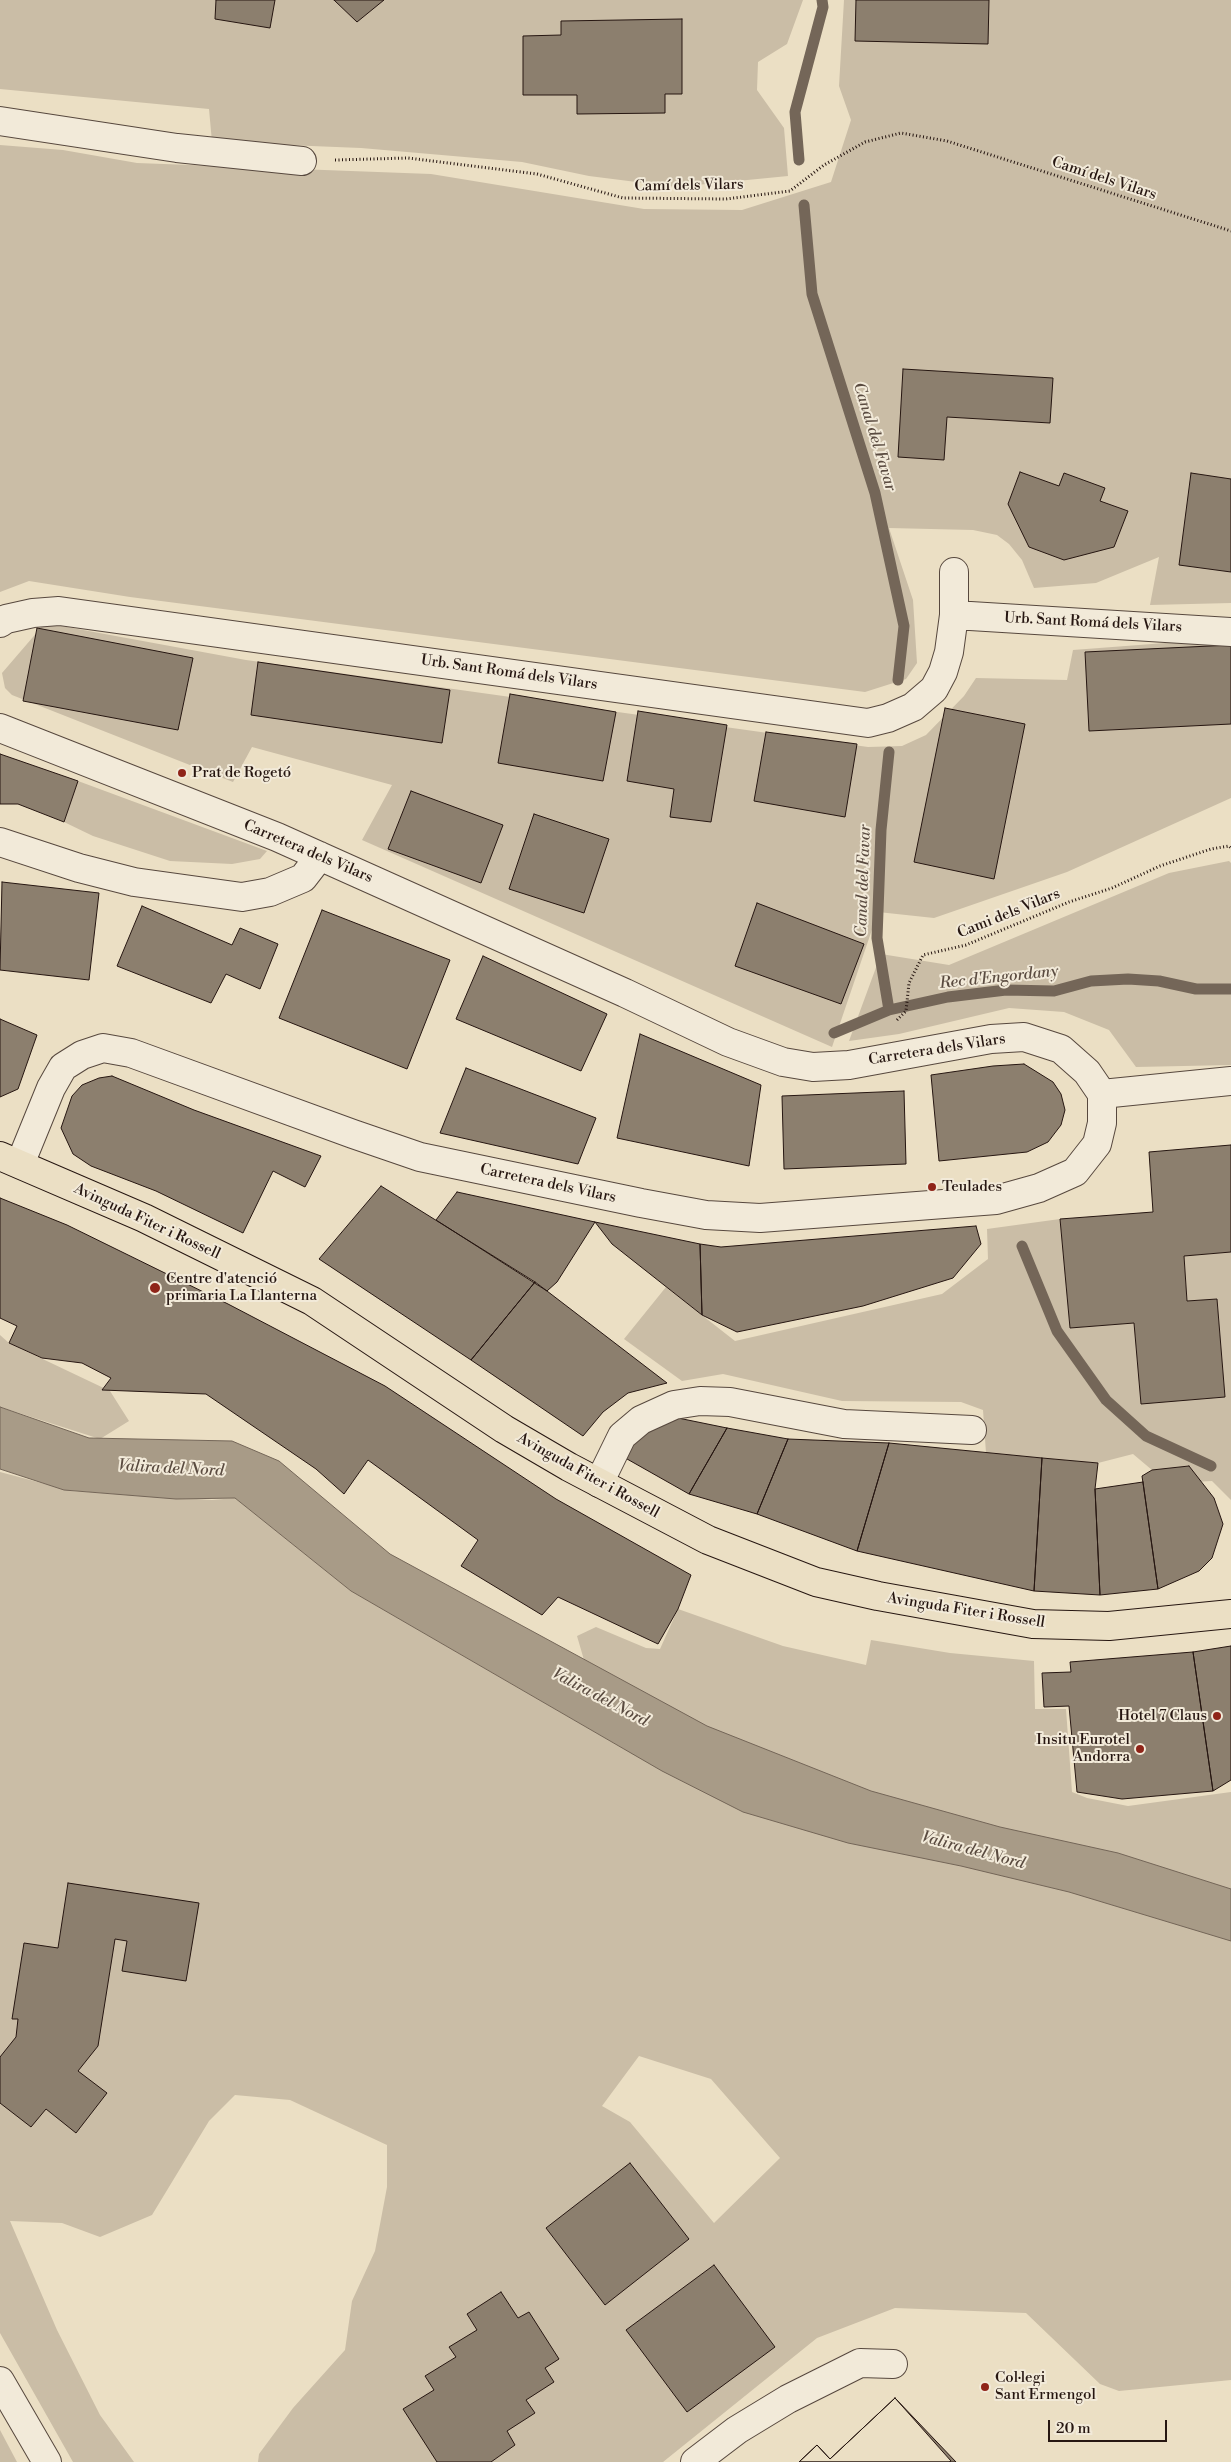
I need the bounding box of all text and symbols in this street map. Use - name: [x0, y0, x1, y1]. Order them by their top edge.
- street label: Camí dels Vilars: [1049, 154, 1159, 204]
- street label: Camí dels Vilars: [634, 176, 744, 196]
- water label: Canal del Favar: [848, 380, 900, 494]
- street label: Urb. Sant Romá dels Vilars: [1004, 609, 1182, 637]
- street label: Urb. Sant Romá dels Vilars: [419, 652, 599, 694]
- place label: Prat de Rogetó: [192, 764, 291, 782]
- marker: Prat de Rogetó: [176, 767, 188, 779]
- street label: Carretera dels Vilars: [241, 817, 375, 887]
- water label: Canal del Favar: [852, 824, 876, 938]
- street label: Cami dels Vilars: [955, 885, 1063, 943]
- water label: Rec d'Engordany: [939, 962, 1059, 994]
- street label: Carretera dels Vilars: [867, 1030, 1007, 1070]
- street label: Carretera dels Vilars: [478, 1161, 618, 1207]
- place label: Teulades: [942, 1178, 1002, 1196]
- street label: Avinguda Fiter i Rossell: [71, 1180, 223, 1264]
- marker: Teulades: [926, 1181, 938, 1193]
- place label: Centre d'atenció primaria La Llanterna: [166, 1270, 317, 1305]
- marker: Centre d'atenció primaria La Llanterna: [148, 1281, 162, 1295]
- street label: Avinguda Fiter i Rossell: [514, 1429, 662, 1523]
- water label: Valira del Nord: [118, 1457, 224, 1481]
- street label: Avinguda Fiter i Rossell: [886, 1590, 1046, 1632]
- water label: Valira del Nord: [549, 1665, 651, 1731]
- place label: Hotel 7 Claus: [1118, 1707, 1207, 1725]
- marker: Hotel 7 Claus: [1211, 1710, 1223, 1722]
- place label: Insitu Eurotel Andorra: [1036, 1731, 1130, 1766]
- marker: Insitu Eurotel Andorra: [1134, 1743, 1146, 1755]
- water label: Valira del Nord: [919, 1828, 1027, 1874]
- place label: Col·legi Sant Ermengol: [995, 2369, 1096, 2404]
- marker: Col·legi Sant Ermengol: [979, 2381, 991, 2393]
- scale bar: [1051, 2410, 1170, 2442]
- text: 20 m: [1056, 2419, 1091, 2438]

